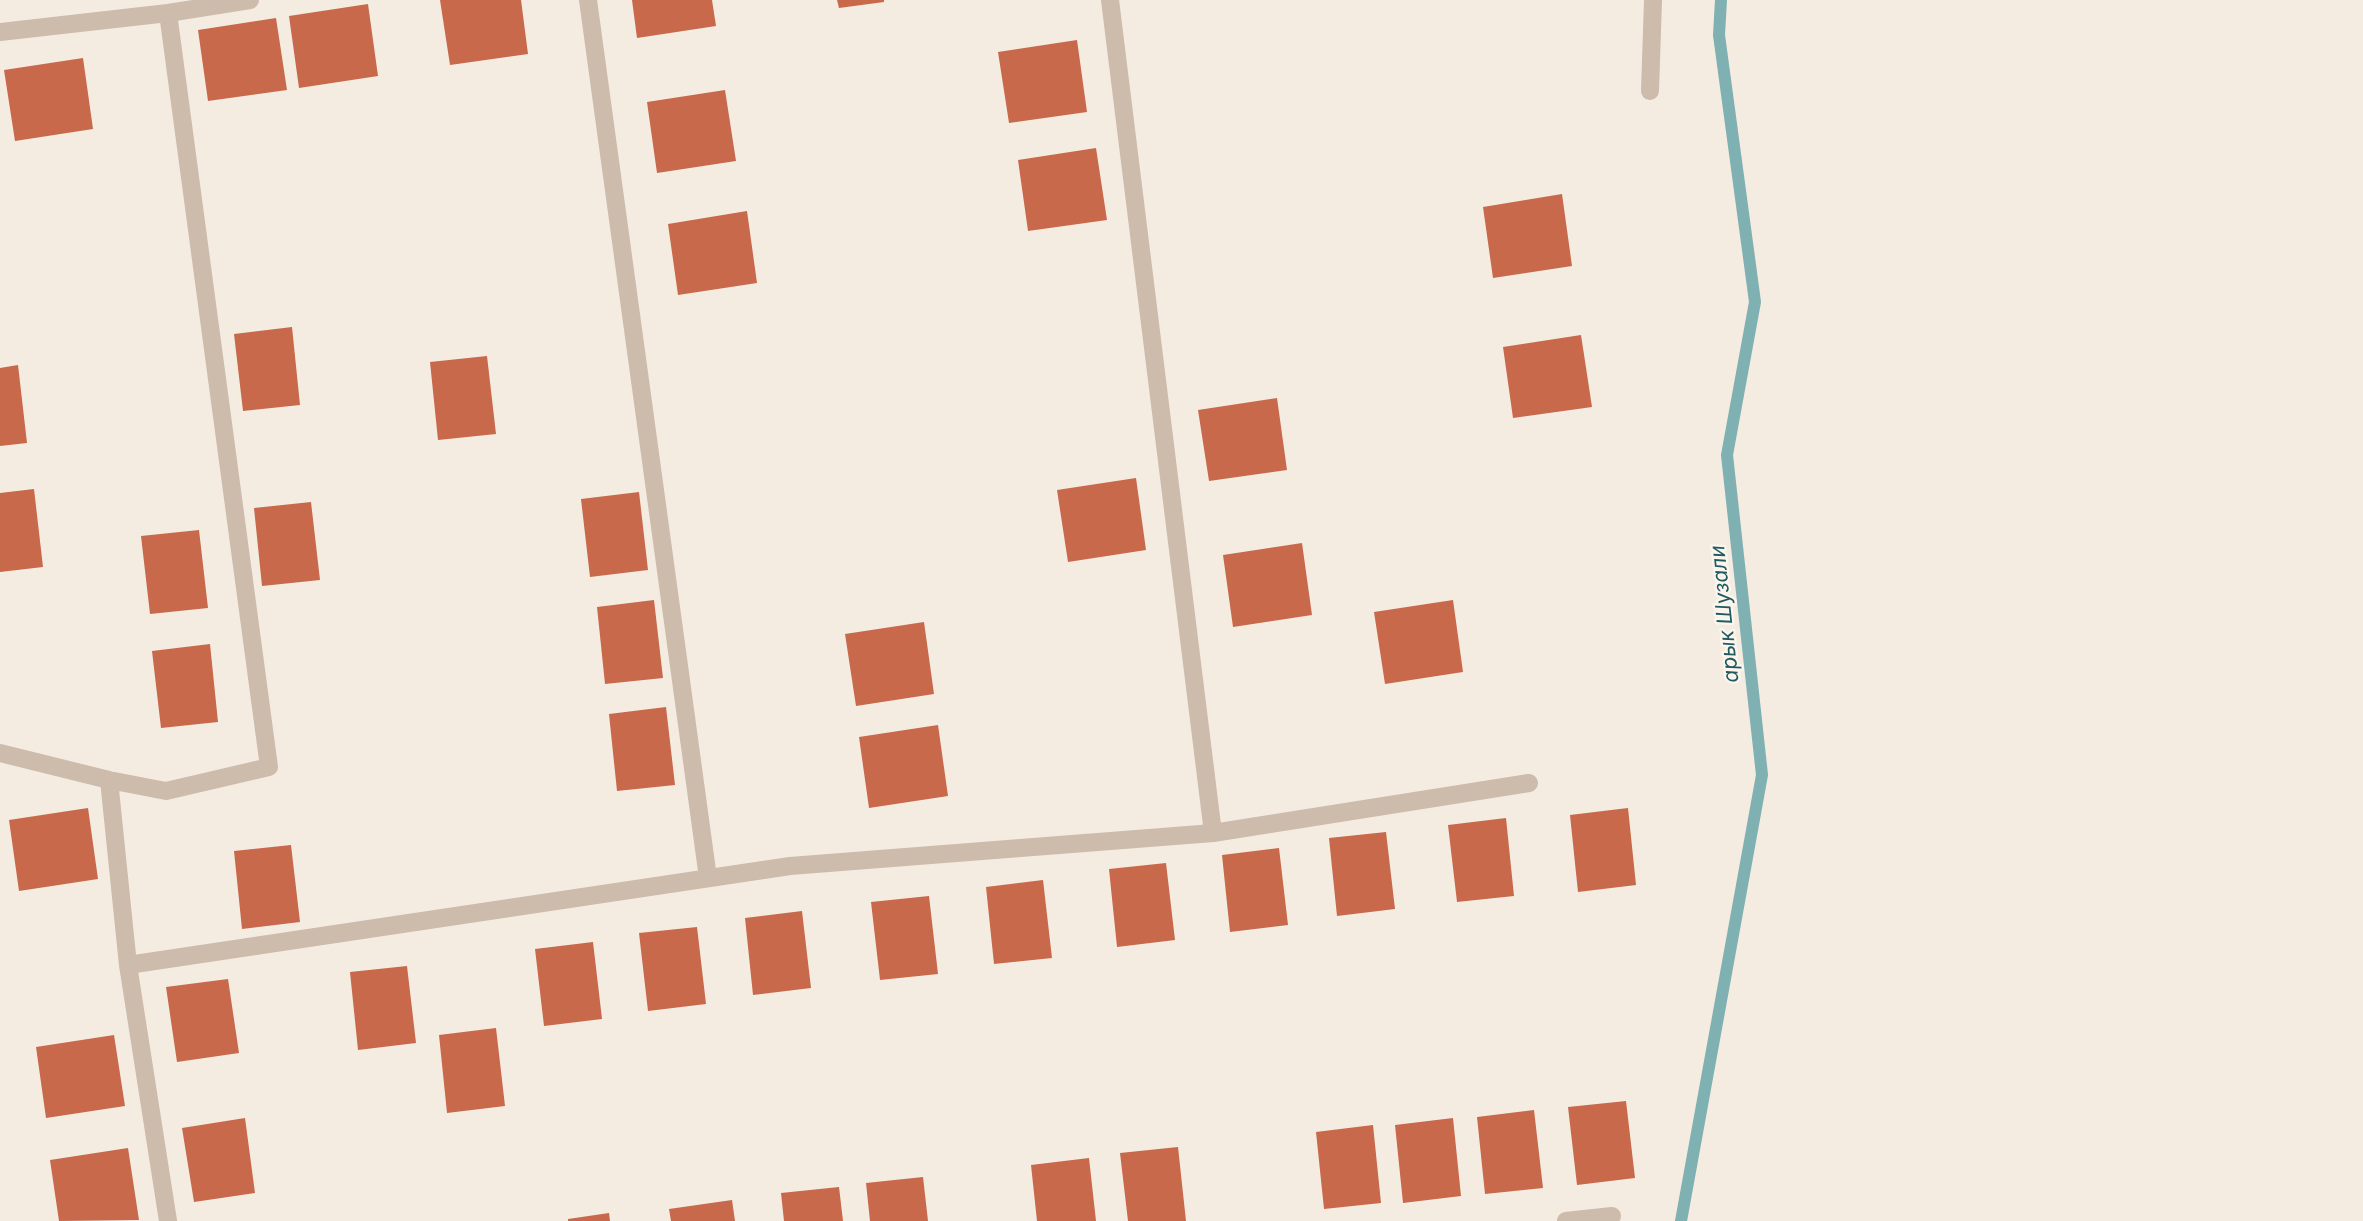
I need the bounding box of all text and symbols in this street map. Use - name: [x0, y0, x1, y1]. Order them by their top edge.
- water label: арык Шузали: [1705, 544, 1745, 684]

